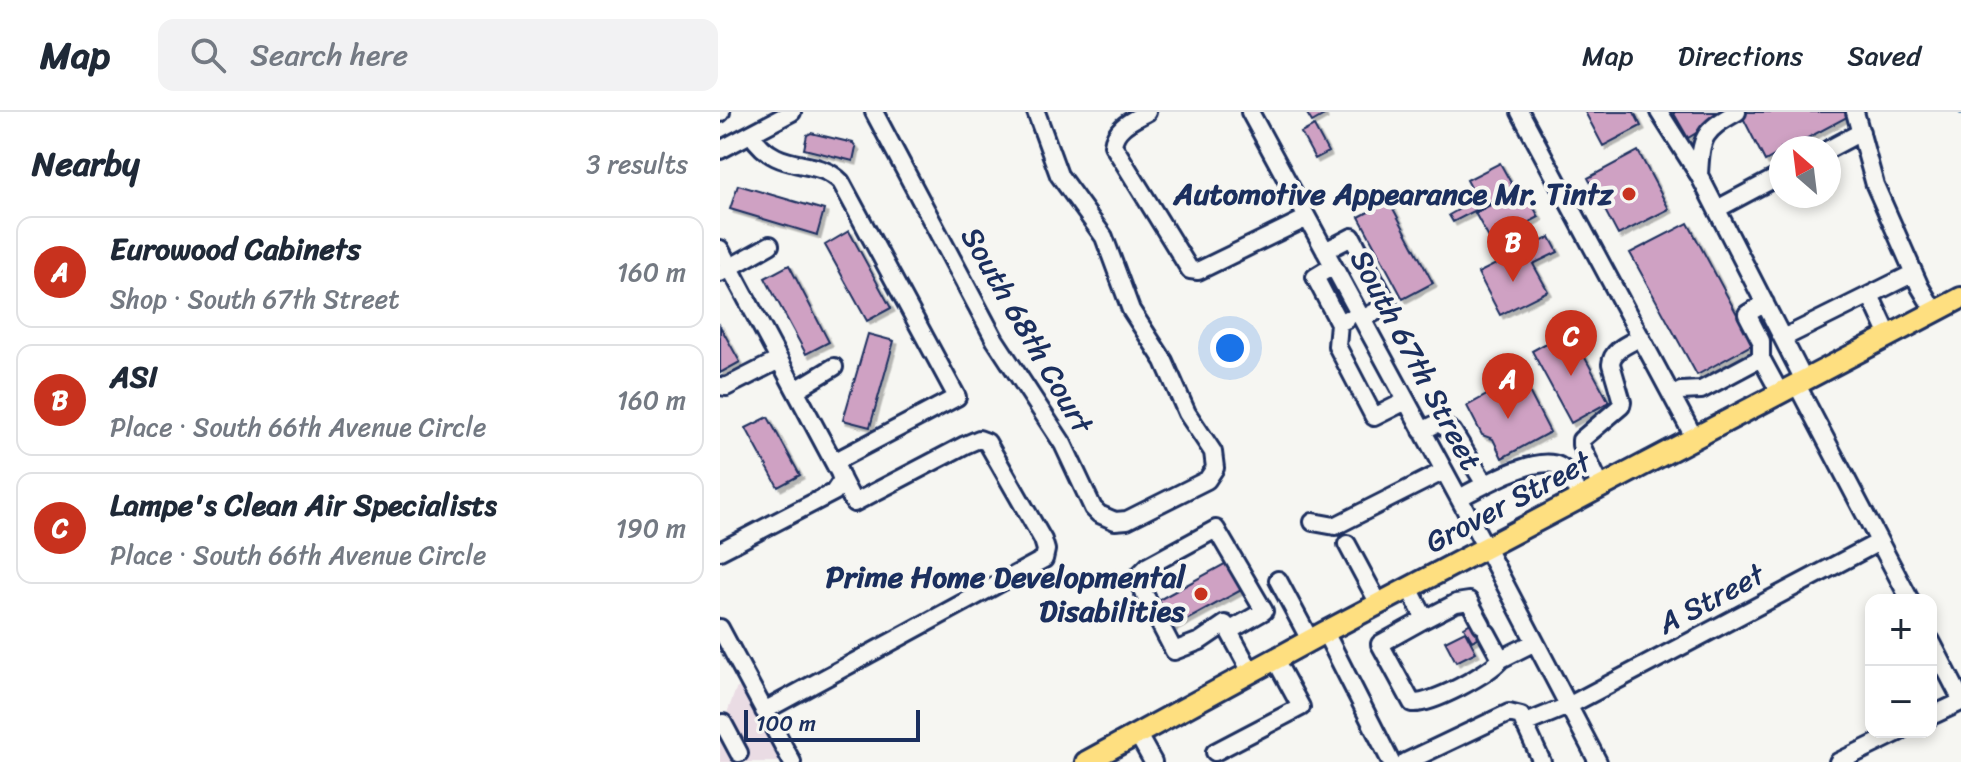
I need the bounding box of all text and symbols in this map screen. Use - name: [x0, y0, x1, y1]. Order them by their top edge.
- search box: [158, 19, 718, 91]
- text: Map: [40, 22, 110, 89]
- text: Search here: [250, 28, 408, 82]
- text: Map: [1582, 31, 1634, 80]
- text: Directions: [1678, 31, 1803, 80]
- text: Saved: [1847, 31, 1921, 80]
- icon: search: [186, 33, 230, 77]
- text: Nearby: [32, 134, 140, 194]
- north arrow: [1769, 136, 1841, 208]
- text: 3 results: [586, 141, 688, 187]
- place label: Automotive Appearance Mr. Tintz: [1172, 167, 1615, 221]
- marker: Automotive Appearance Mr. Tintz: [1620, 185, 1638, 203]
- street label: South 68th Court: [946, 216, 1109, 446]
- pin: B: [1487, 216, 1539, 282]
- text: Eurowood Cabinets: [110, 222, 361, 276]
- street label: South 67th Street: [1335, 239, 1497, 481]
- text: A: [51, 249, 69, 295]
- text: 160 m: [617, 249, 686, 295]
- text: Shop · South 67th Street: [110, 276, 400, 322]
- pin: C: [1545, 310, 1597, 376]
- your location: [1210, 328, 1250, 368]
- text: ASI: [110, 350, 158, 404]
- pin: A: [1482, 353, 1534, 419]
- text: B: [52, 377, 68, 423]
- text: 160 m: [617, 377, 686, 423]
- text: Place · South 66th Avenue Circle: [110, 404, 486, 450]
- street label: Grover Street: [1415, 435, 1603, 569]
- text: Lampe's Clean Air Specialists: [110, 478, 497, 532]
- text: C: [52, 505, 68, 551]
- text: 190 m: [616, 505, 686, 551]
- text: Place · South 66th Avenue Circle: [110, 532, 486, 578]
- street label: A Street: [1647, 547, 1776, 650]
- place label: Prime Home Developmental Disabilities: [826, 550, 1186, 638]
- marker: Prime Home Developmental Disabilities: [1192, 585, 1210, 603]
- map controls: [1865, 594, 1937, 738]
- button: +: [1865, 594, 1937, 666]
- button: −: [1865, 666, 1937, 738]
- text: 100 m: [756, 704, 816, 743]
- scale bar: [744, 706, 920, 742]

